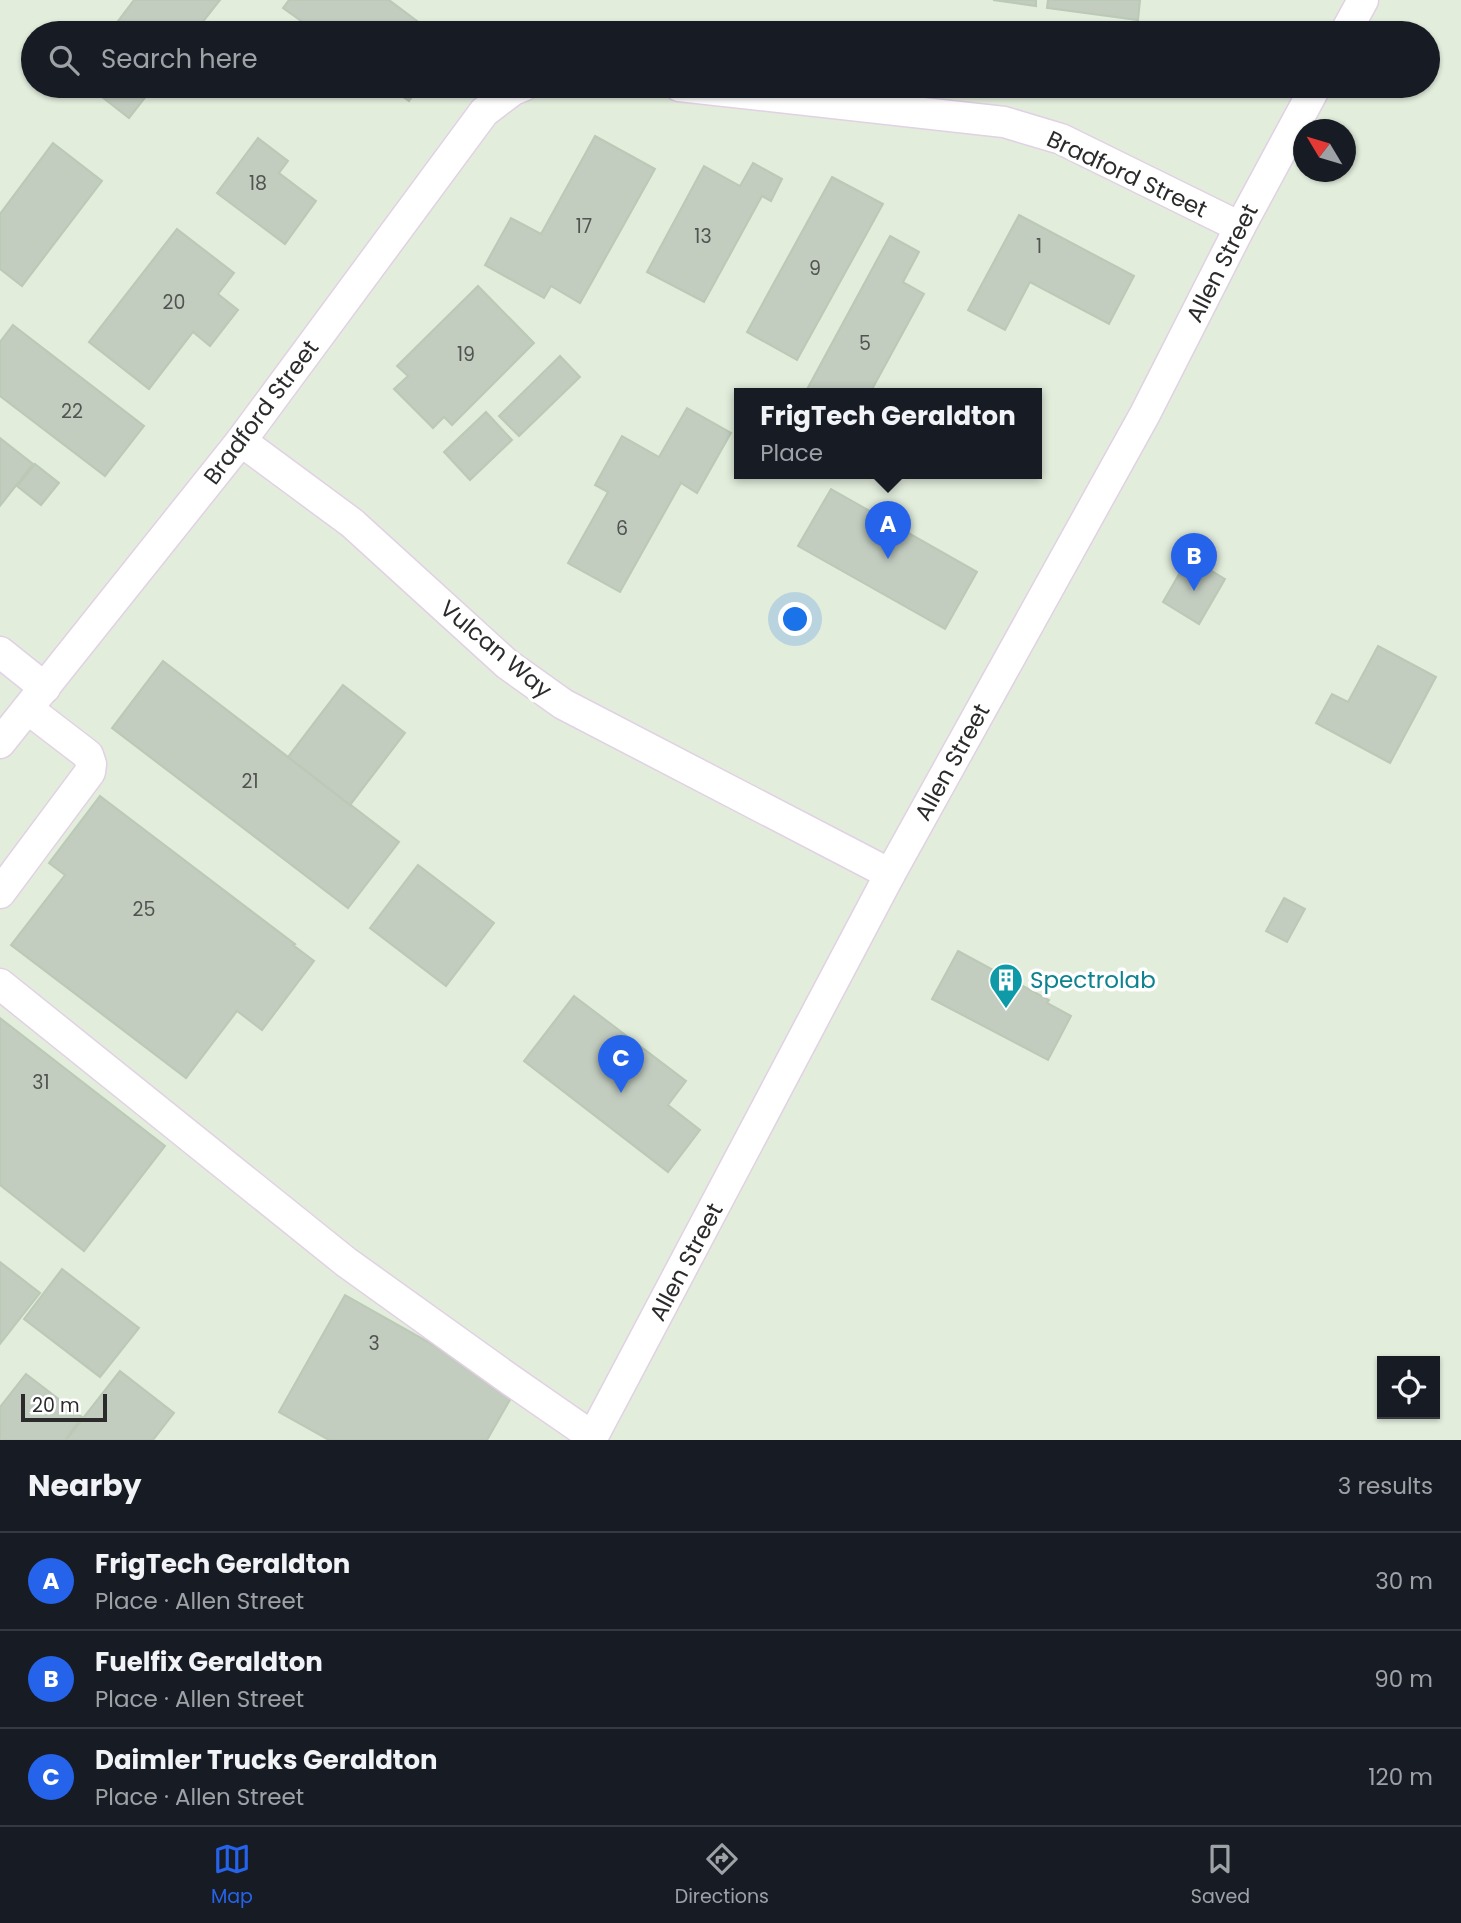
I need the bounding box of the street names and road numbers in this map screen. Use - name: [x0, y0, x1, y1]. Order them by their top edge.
- street label: Bradford Street: [1042, 123, 1212, 225]
- street label: Allen Street: [1178, 198, 1266, 328]
- street label: Bradford Street: [196, 333, 326, 491]
- street label: Vulcan Way: [433, 593, 559, 705]
- street label: Allen Street: [907, 698, 997, 826]
- street label: Allen Street: [642, 1197, 730, 1327]

